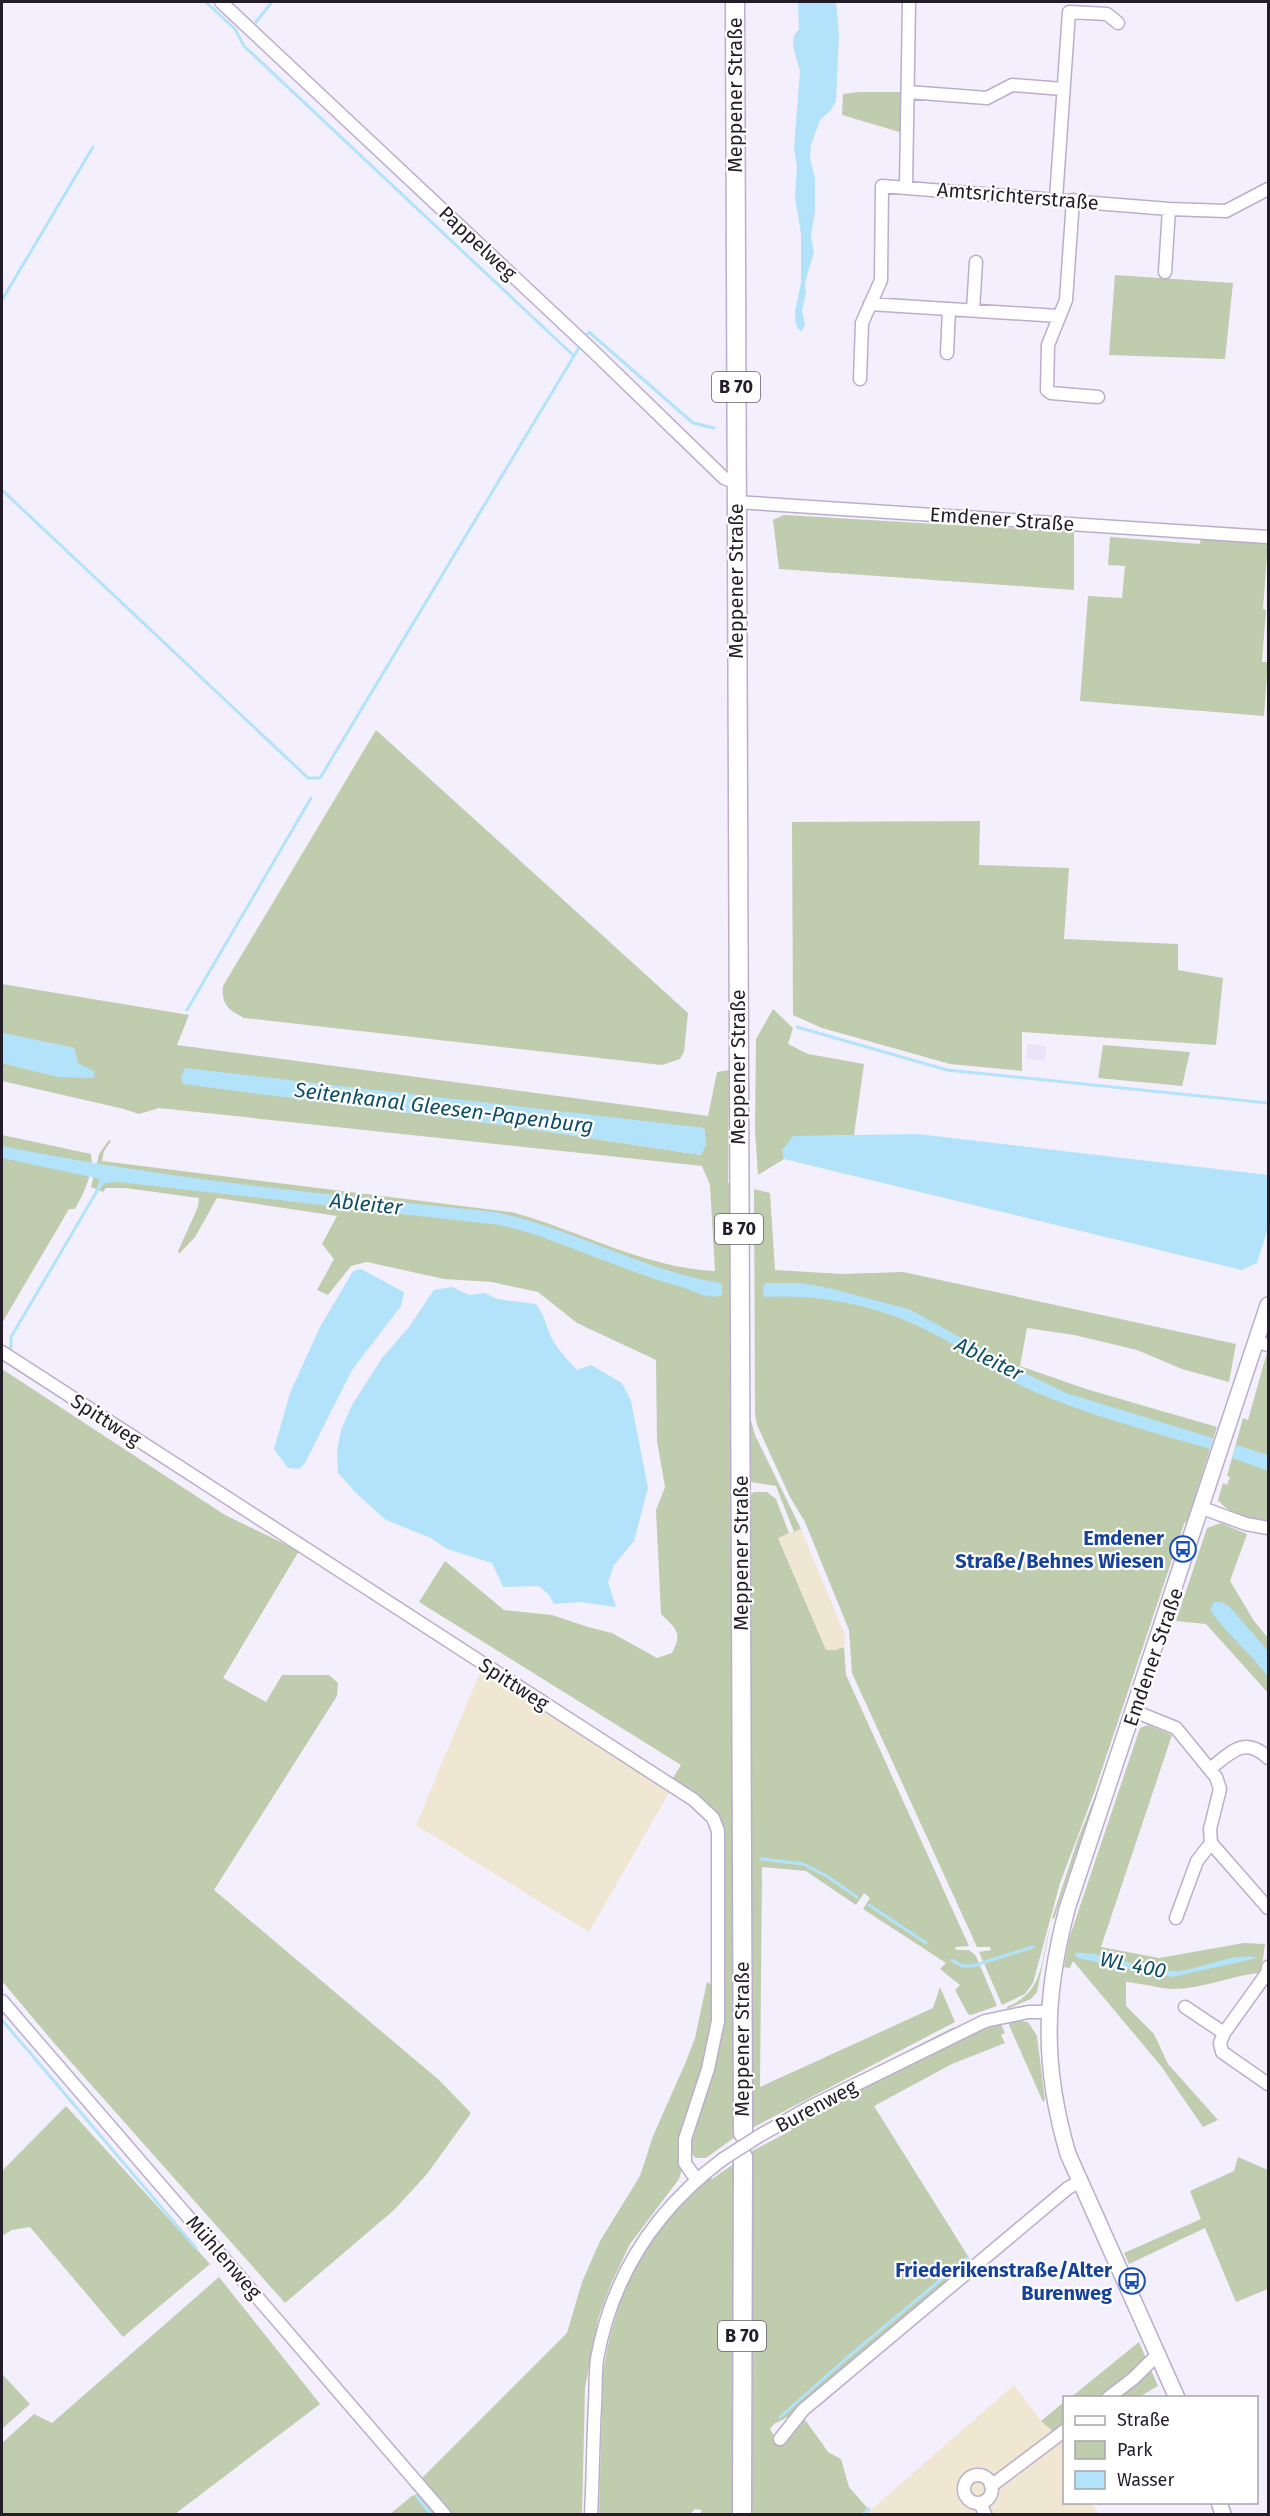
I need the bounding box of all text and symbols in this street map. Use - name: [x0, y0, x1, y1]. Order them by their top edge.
- street label: Meppener Straße: [723, 17, 747, 173]
- street label: Amtsrichterstraße: [936, 177, 1100, 215]
- street label: Pappelweg: [434, 201, 522, 285]
- road number: B 70: [712, 372, 760, 402]
- street label: Emdener Straße: [929, 502, 1075, 536]
- street label: Meppener Straße: [724, 503, 748, 659]
- street label: Meppener Straße: [726, 989, 750, 1145]
- water label: Seitenkanal Gleesen-Papenburg: [292, 1077, 595, 1139]
- water label: Ableiter: [328, 1187, 404, 1221]
- road number: B 70: [715, 1214, 763, 1244]
- water label: Ableiter: [950, 1331, 1028, 1387]
- street label: Spittweg: [67, 1389, 146, 1452]
- street label: Meppener Straße: [729, 1475, 753, 1631]
- place label: Emdener Straße/Behnes Wiesen: [955, 1526, 1165, 1573]
- bus stop icon: Emdener Straße/Behnes Wiesen: [1168, 1534, 1198, 1564]
- street label: Emdener Straße: [1118, 1585, 1188, 1729]
- street label: Spittweg: [475, 1653, 554, 1716]
- water label: WL 400: [1098, 1946, 1168, 1984]
- street label: Meppener Straße: [730, 1961, 754, 2117]
- street label: Burenweg: [771, 2074, 862, 2138]
- street label: Mühlenweg: [181, 2210, 267, 2304]
- place label: Friederikenstraße/Alter Burenweg: [895, 2258, 1113, 2305]
- bus stop icon: Friederikenstraße/Alter Burenweg: [1117, 2266, 1147, 2296]
- road number: B 70: [718, 2321, 766, 2351]
- legend: [1063, 2396, 1258, 2504]
- text: Straße: [1117, 2409, 1170, 2431]
- text: Park: [1117, 2439, 1153, 2461]
- text: Wasser: [1117, 2469, 1174, 2491]

